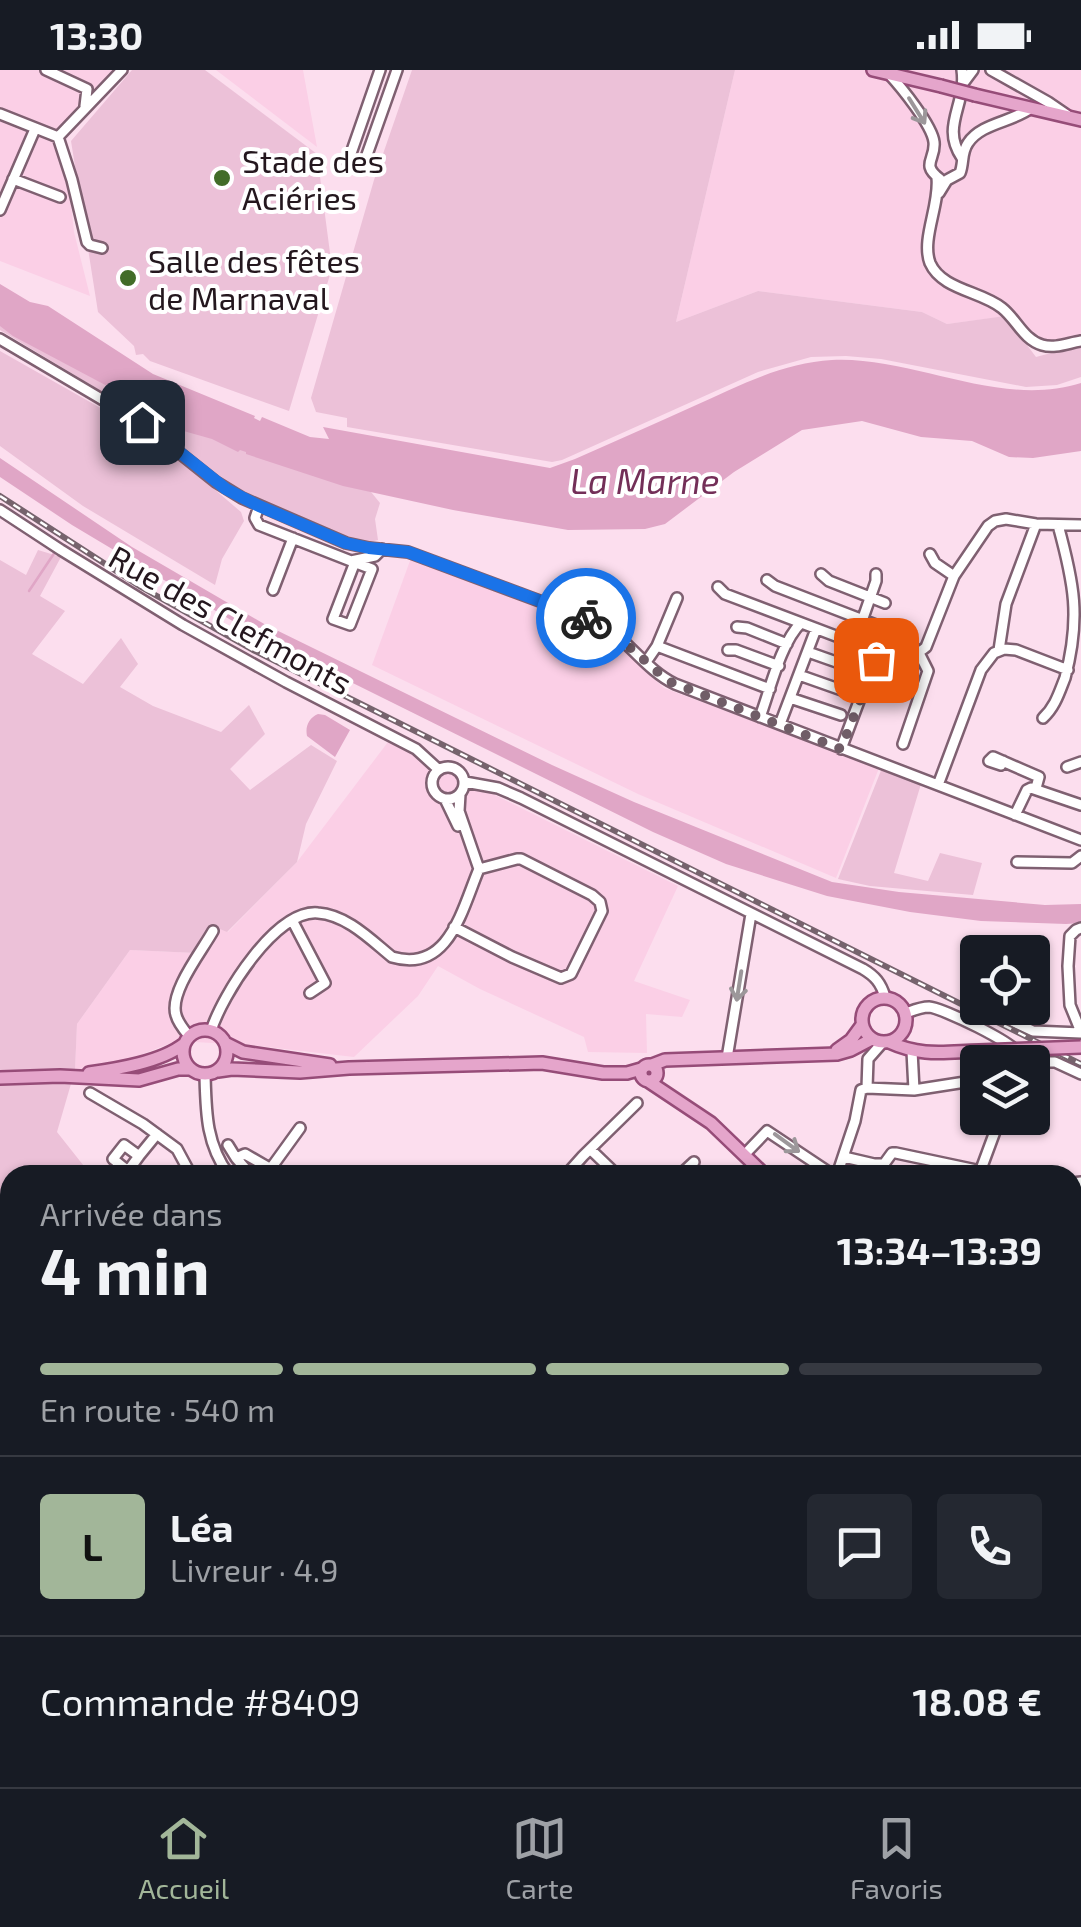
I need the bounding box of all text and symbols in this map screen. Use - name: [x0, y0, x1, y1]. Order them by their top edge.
- text: 13:30: [50, 12, 143, 58]
- one-way arrow: [907, 96, 928, 125]
- place label: Stade des Aciéries: [242, 141, 384, 216]
- marker: Stade des Aciéries: [211, 167, 233, 189]
- place label: Salle des fêtes de Marnaval: [148, 241, 360, 316]
- marker: Salle des fêtes de Marnaval: [117, 267, 139, 289]
- pin: [100, 380, 185, 465]
- icon: home: [115, 395, 170, 450]
- water label: La Marne: [570, 459, 720, 501]
- street label: Rue des Clefmonts: [103, 537, 359, 701]
- courier: [536, 568, 636, 668]
- icon: bike: [559, 591, 614, 646]
- pin: [834, 618, 919, 703]
- icon: bag: [849, 633, 904, 688]
- map controls: [960, 935, 1050, 1135]
- button: locate: [960, 935, 1050, 1025]
- one-way arrow: [729, 970, 748, 1002]
- button: layers: [960, 1045, 1050, 1135]
- one-way arrow: [773, 1132, 800, 1153]
- text: Arrivée dans: [40, 1194, 223, 1232]
- text: 13:34–13:39: [837, 1227, 1042, 1273]
- text: 4 min: [40, 1230, 210, 1308]
- text: En route · 540 m: [40, 1390, 275, 1428]
- button: chat: [807, 1494, 912, 1599]
- button: phone: [937, 1494, 1042, 1599]
- text: Léa: [170, 1504, 233, 1550]
- text: L: [82, 1523, 103, 1569]
- text: Livreur · 4.9: [170, 1550, 338, 1588]
- text: Commande #8409: [40, 1678, 361, 1724]
- text: 18.08 €: [912, 1678, 1042, 1724]
- tab: Accueil: [138, 1811, 229, 1905]
- tab: Carte: [505, 1811, 574, 1905]
- tab: Favoris: [850, 1811, 943, 1905]

